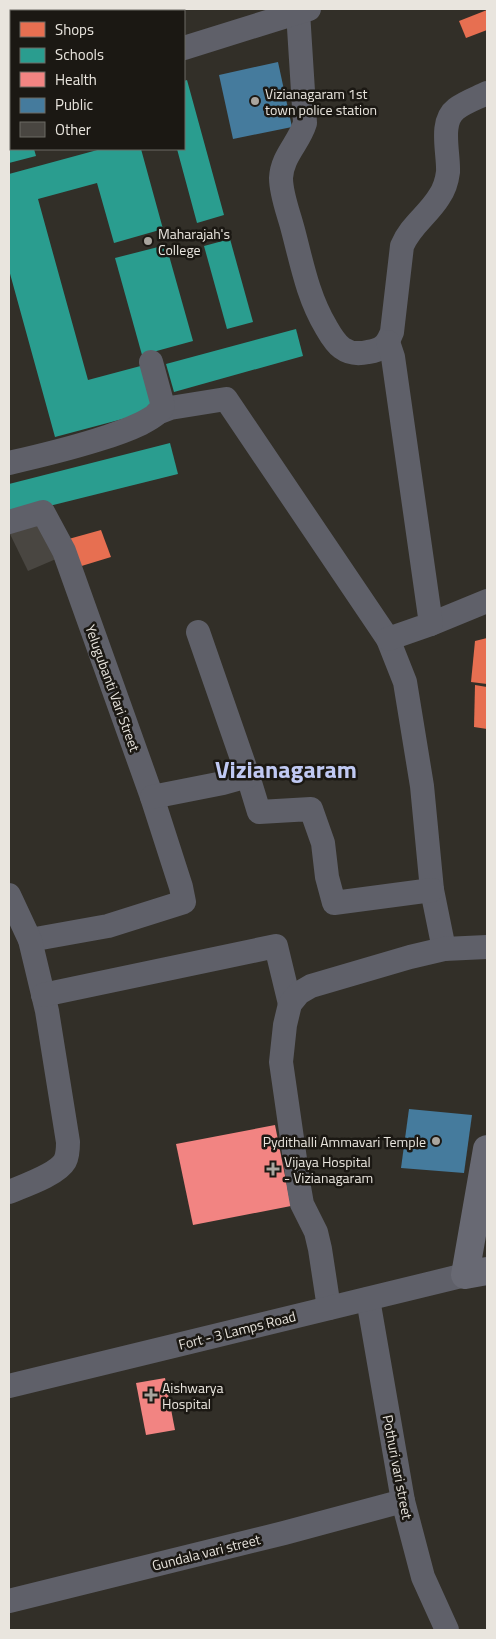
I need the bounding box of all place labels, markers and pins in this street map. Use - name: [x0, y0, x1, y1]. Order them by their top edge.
- place label: Vizianagaram 1st town police station: [265, 83, 377, 120]
- marker: Vizianagaram 1st town police station: [249, 95, 261, 107]
- place label: Maharajah's College: [158, 223, 230, 260]
- marker: Maharajah's College: [142, 235, 154, 247]
- place label: Pydithalli Ammavari Temple: [263, 1131, 426, 1152]
- marker: Pydithalli Ammavari Temple: [430, 1135, 442, 1147]
- place label: Vijaya Hospital - Vizianagaram: [284, 1151, 373, 1188]
- marker: Vijaya Hospital - Vizianagaram: [266, 1162, 280, 1176]
- place label: Aishwarya Hospital: [162, 1377, 223, 1414]
- marker: Aishwarya Hospital: [144, 1388, 158, 1402]

